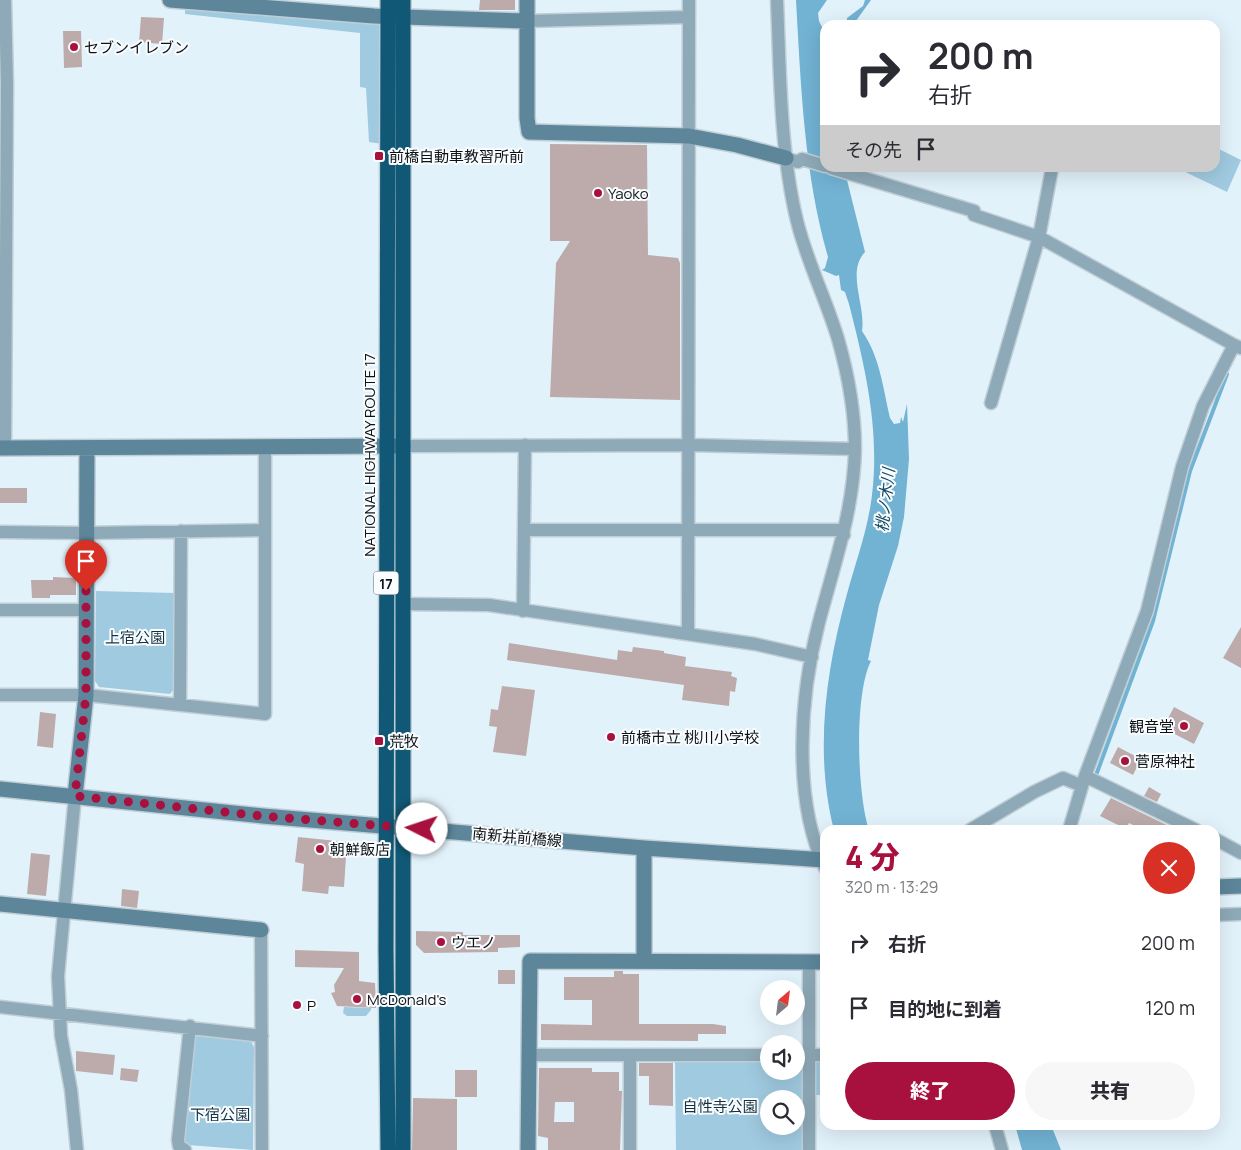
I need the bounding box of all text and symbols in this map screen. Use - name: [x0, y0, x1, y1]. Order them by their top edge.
- text: 200 m: [928, 32, 1033, 80]
- place label: セブンイレブン: [84, 37, 189, 58]
- icon: right: [845, 40, 910, 105]
- marker: セブンイレブン: [68, 41, 80, 53]
- text: 右折: [928, 80, 972, 110]
- icon: arrive: [912, 135, 940, 163]
- text: その先: [845, 137, 902, 163]
- place label: 前橋自動車教習所前: [389, 146, 524, 167]
- marker: 前橋自動車教習所前: [373, 150, 385, 162]
- place label: Yaoko: [608, 183, 649, 204]
- marker: Yaoko: [592, 187, 604, 199]
- street label: NATIONAL HIGHWAY ROUTE 17: [359, 353, 380, 557]
- water label: 桃ノ木川: [871, 465, 899, 533]
- pin: [65, 540, 107, 591]
- icon: arrive: [72, 547, 100, 575]
- road number: 17: [374, 572, 398, 594]
- park label: 上宿公園: [105, 627, 165, 648]
- place label: 観音堂: [1129, 716, 1174, 737]
- marker: 観音堂: [1178, 720, 1190, 732]
- place label: 前橋市立 桃川小学校: [621, 727, 759, 748]
- place label: 荒牧: [389, 731, 419, 752]
- marker: 前橋市立 桃川小学校: [605, 731, 617, 743]
- marker: 荒牧: [373, 735, 385, 747]
- place label: 菅原神社: [1135, 751, 1195, 772]
- marker: 菅原神社: [1119, 755, 1131, 767]
- position arrow: [395, 802, 447, 854]
- street label: 南新井前橋線: [471, 823, 563, 851]
- text: 4 分: [845, 836, 899, 877]
- place label: 朝鮮飯店: [330, 839, 390, 860]
- button: close: [1143, 842, 1195, 894]
- marker: 朝鮮飯店: [314, 843, 326, 855]
- text: 320 m · 13:29: [845, 876, 938, 898]
- icon: right: [845, 929, 873, 957]
- text: 200 m: [1141, 930, 1195, 956]
- text: 右折: [888, 931, 926, 957]
- place label: ウエノ: [451, 932, 496, 953]
- marker: ウエノ: [435, 936, 447, 948]
- north arrow: [760, 980, 805, 1025]
- map controls: [760, 980, 805, 1135]
- place label: McDonald's: [367, 989, 446, 1010]
- marker: McDonald's: [351, 993, 363, 1005]
- icon: arrive: [845, 994, 873, 1022]
- place label: P: [307, 995, 316, 1016]
- text: 120 m: [1145, 995, 1195, 1021]
- text: 目的地に到着: [888, 996, 1002, 1022]
- marker: P: [291, 999, 303, 1011]
- button: sound: [760, 1035, 805, 1080]
- button: 終了: [845, 1062, 1015, 1120]
- button: 共有: [1025, 1062, 1195, 1120]
- button: search: [760, 1090, 805, 1135]
- park label: 自性寺公園: [682, 1096, 758, 1117]
- park label: 下宿公園: [190, 1104, 250, 1125]

